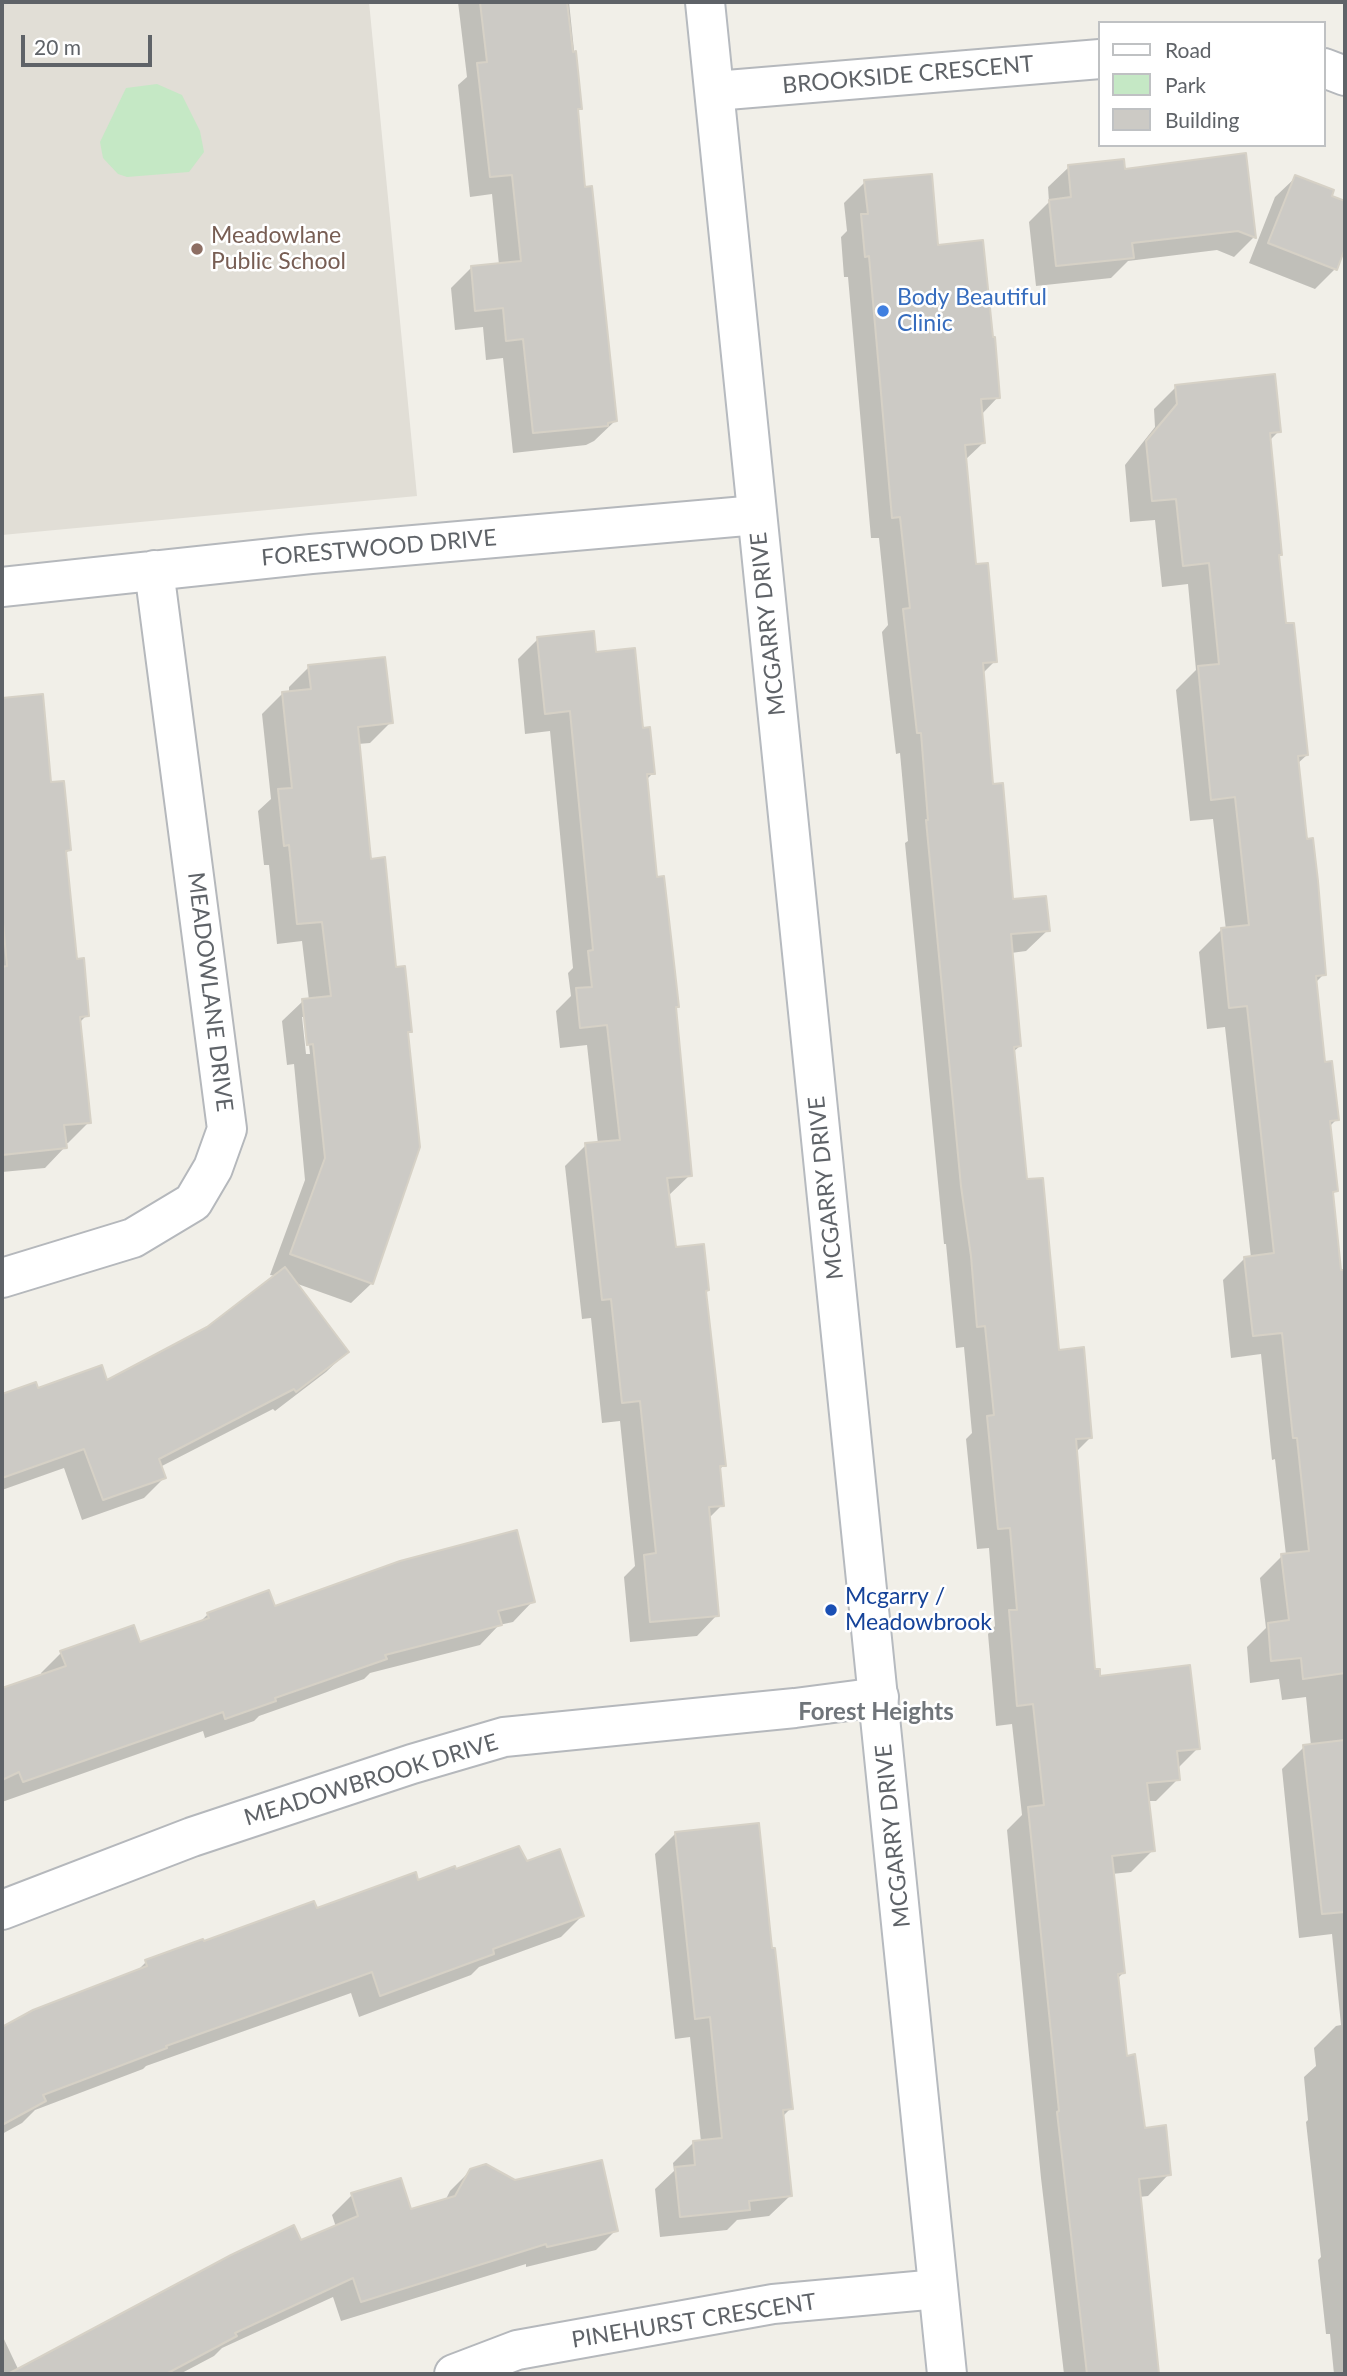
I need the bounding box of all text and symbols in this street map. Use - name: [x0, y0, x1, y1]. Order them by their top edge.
- scale bar: [24, 21, 156, 65]
- legend: [1098, 21, 1326, 147]
- text: 20 m: [34, 34, 81, 59]
- text: Road: [1165, 37, 1212, 62]
- street label: BROOKSIDE CRESCENT: [781, 50, 1035, 100]
- text: Park: [1165, 72, 1206, 97]
- text: Building: [1165, 107, 1240, 132]
- place label: Meadowlane Public School: [211, 222, 346, 276]
- marker: Meadowlane Public School: [189, 241, 205, 257]
- place label: Body Beautiful Clinic: [897, 284, 1047, 338]
- marker: Body Beautiful Clinic: [875, 303, 891, 319]
- street label: FORESTWOOD DRIVE: [260, 524, 498, 572]
- street label: MCGARRY DRIVE: [745, 531, 791, 717]
- street label: MEADOWLANE DRIVE: [182, 871, 238, 1113]
- street label: MCGARRY DRIVE: [803, 1095, 849, 1281]
- place label: Mcgarry / Meadowbrook: [845, 1583, 992, 1637]
- marker: Mcgarry / Meadowbrook: [823, 1602, 839, 1618]
- district label: Forest Heights: [798, 1698, 954, 1726]
- street label: MEADOWBROOK DRIVE: [241, 1728, 501, 1832]
- street label: MCGARRY DRIVE: [870, 1743, 916, 1929]
- street label: PINEHURST CRESCENT: [570, 2288, 818, 2354]

